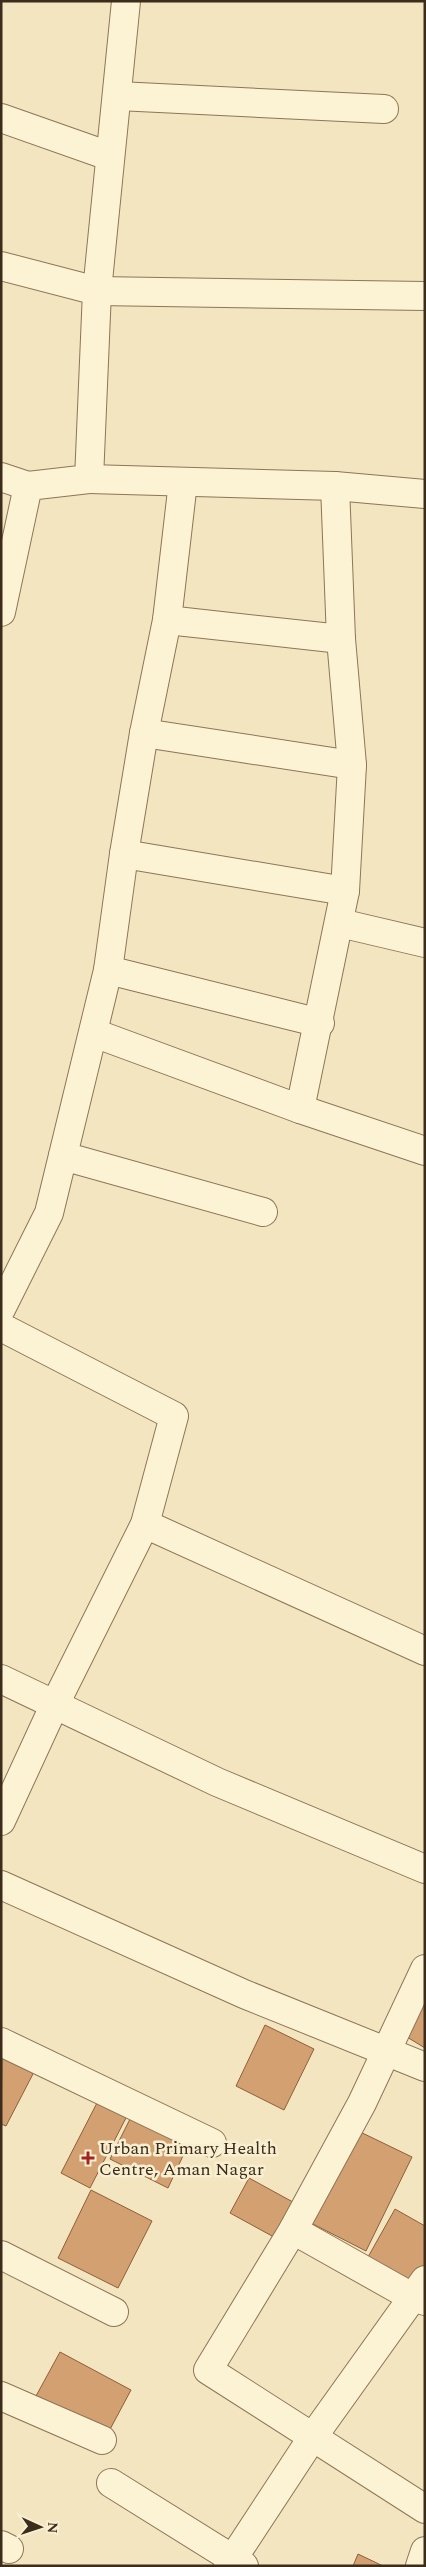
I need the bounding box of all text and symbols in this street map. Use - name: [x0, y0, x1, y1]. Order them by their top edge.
- place label: Urban Primary Health Centre, Aman Nagar: [99, 2135, 277, 2183]
- marker: Urban Primary Health Centre, Aman Nagar: [81, 2151, 95, 2165]
- north arrow: [15, 2502, 65, 2552]
- text: N: [42, 2521, 63, 2534]

